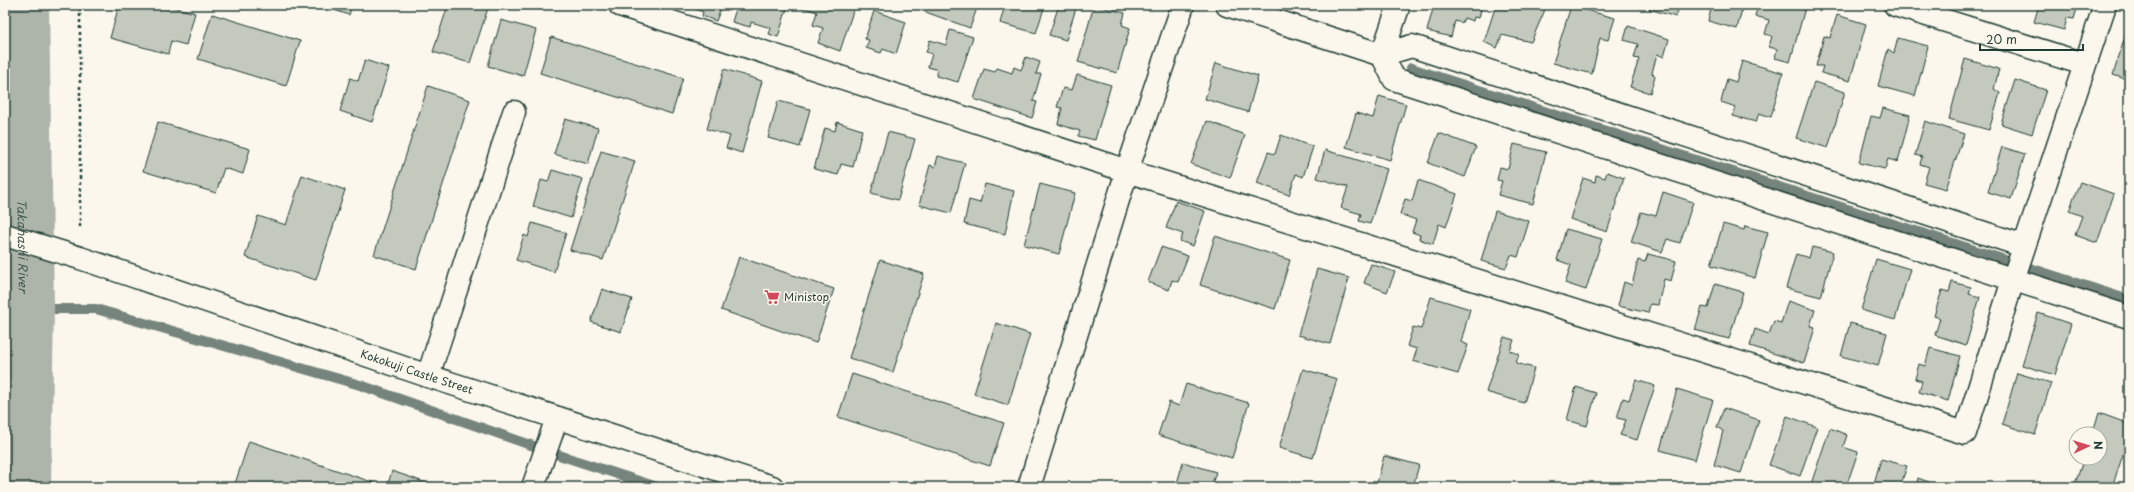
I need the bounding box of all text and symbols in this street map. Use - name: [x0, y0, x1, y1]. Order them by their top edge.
- scale bar: [1980, 26, 2083, 52]
- text: 20 m: [1986, 30, 2017, 48]
- water label: Takahashi River: [13, 199, 33, 294]
- supermarket icon: Ministop: [763, 288, 781, 306]
- place label: Ministop: [784, 288, 830, 305]
- street label: Kokokuji Castle Street: [358, 345, 476, 398]
- north arrow: [2068, 426, 2108, 466]
- text: N: [2090, 440, 2107, 450]

